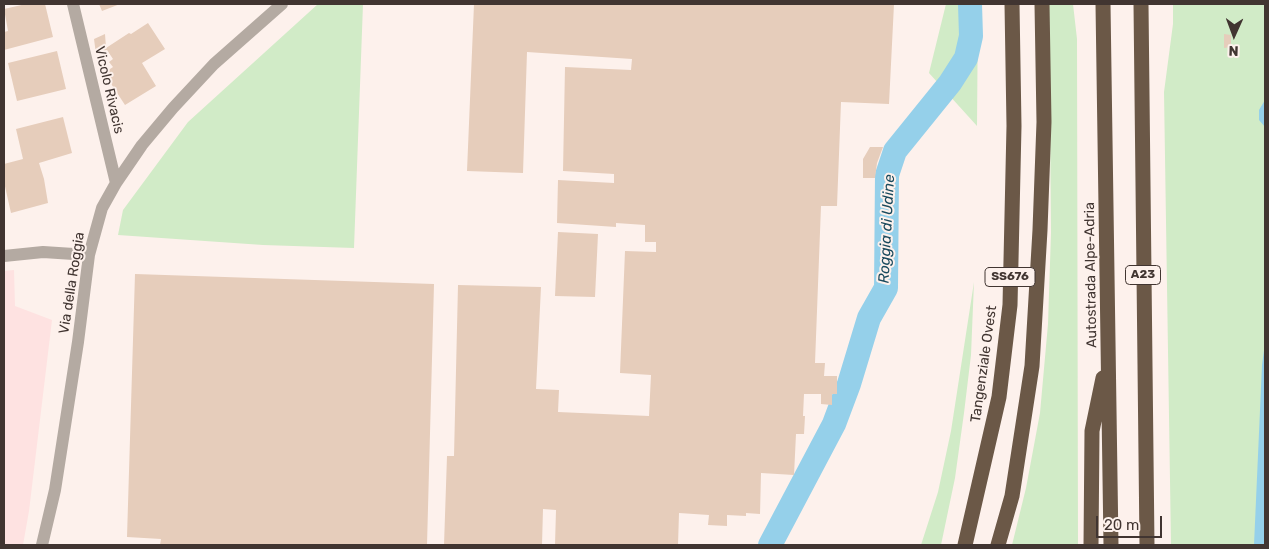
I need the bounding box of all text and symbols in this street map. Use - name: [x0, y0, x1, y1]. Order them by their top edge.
- north arrow: [1209, 10, 1259, 60]
- text: N: [1228, 42, 1239, 59]
- street label: Vicolo Rivacis: [91, 45, 127, 135]
- water label: Roggia di Udine: [875, 174, 899, 284]
- street label: Autostrada Alpe-Adria: [1081, 202, 1101, 348]
- street label: Via della Roggia: [56, 231, 88, 335]
- road number: A23: [1126, 266, 1160, 284]
- road number: SS676: [985, 268, 1035, 286]
- street label: Tangenziale Ovest: [967, 304, 1001, 424]
- scale bar: [1099, 506, 1165, 538]
- text: 20 m: [1104, 516, 1139, 534]

